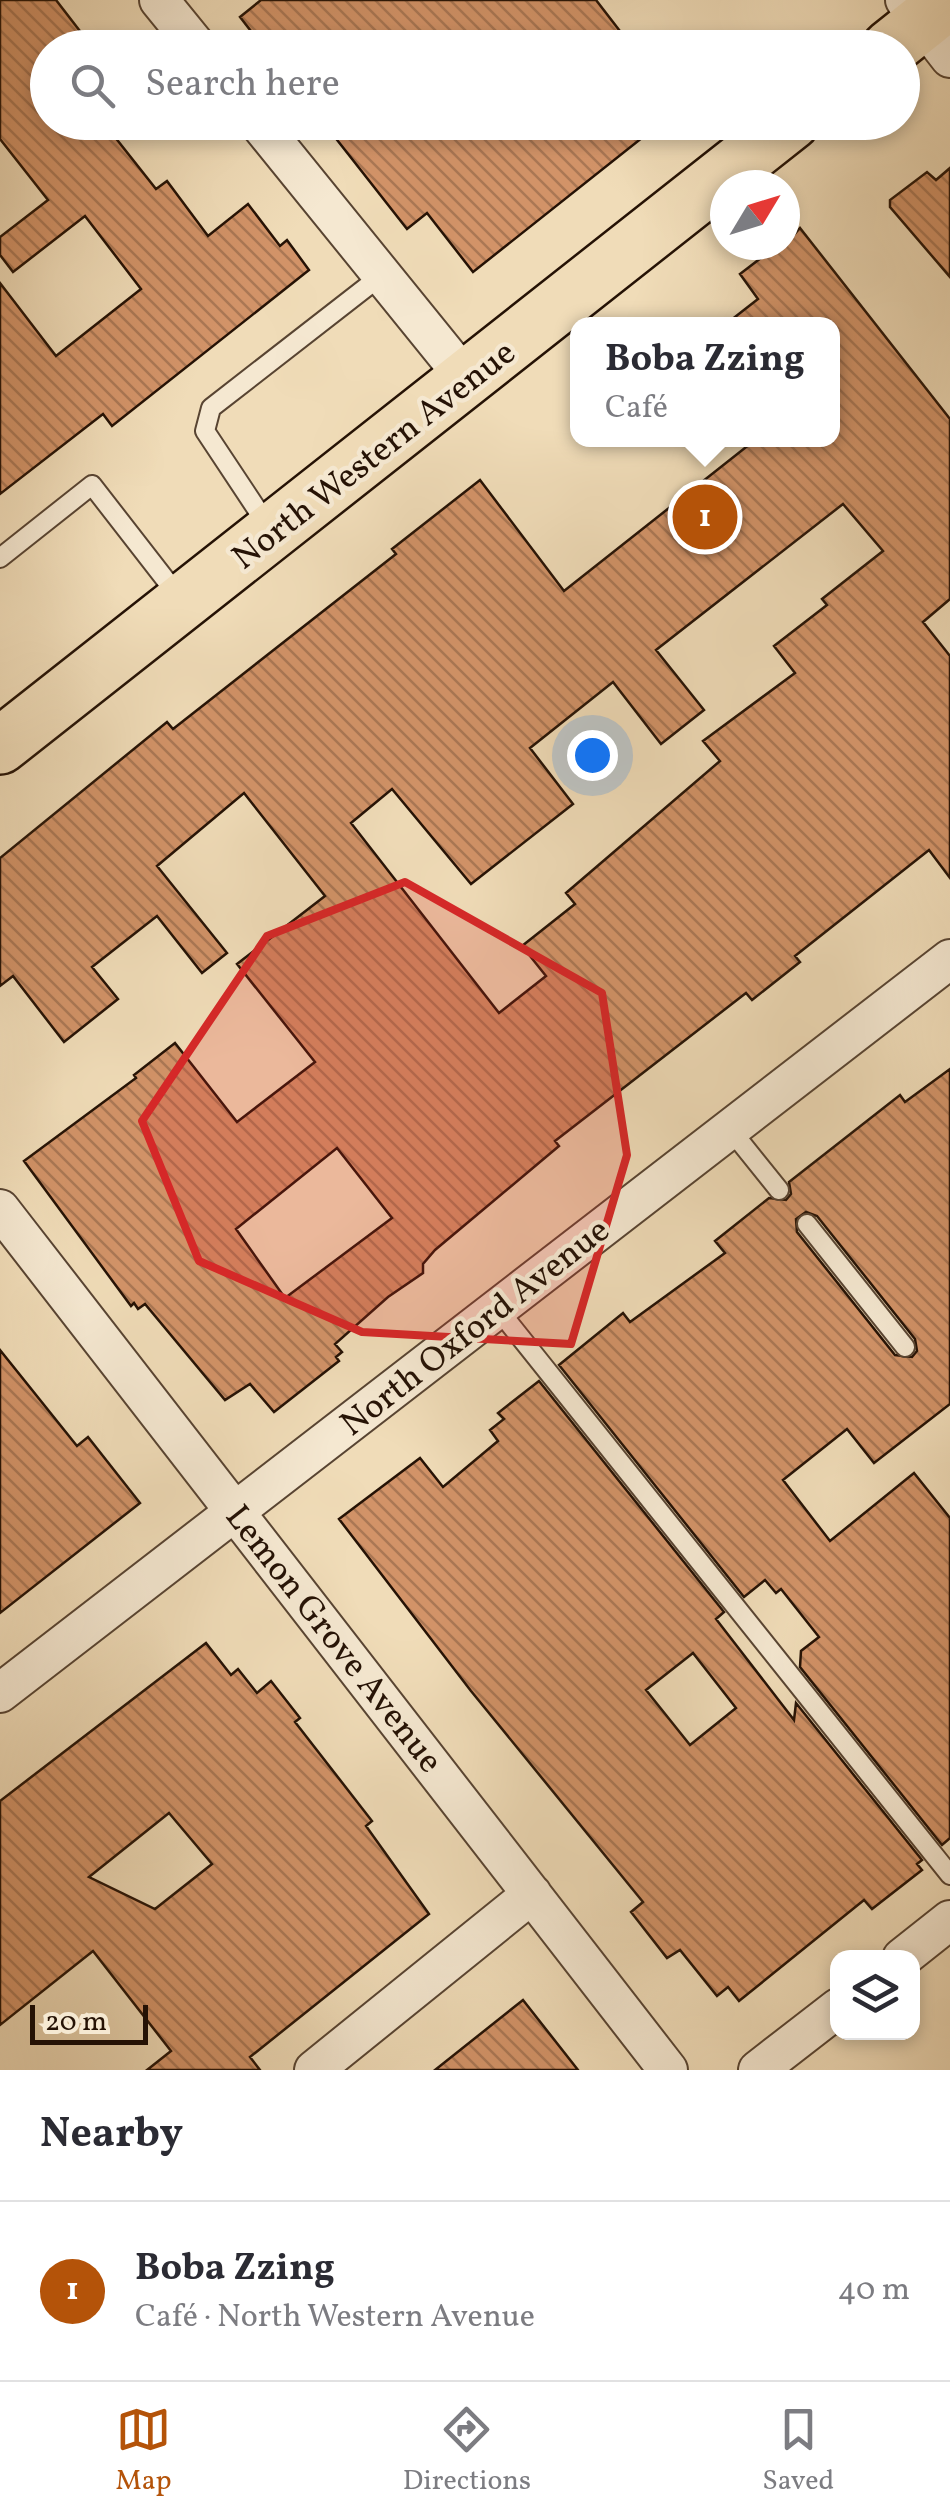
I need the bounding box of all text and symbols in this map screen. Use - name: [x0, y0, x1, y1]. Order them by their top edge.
- search box: [30, 30, 920, 140]
- icon: search: [65, 58, 120, 113]
- text: Search here: [145, 59, 340, 112]
- north arrow: [710, 170, 800, 260]
- popup: [570, 317, 840, 447]
- street label: North Western Avenue: [223, 330, 527, 582]
- text: Boba Zzing: [605, 334, 805, 387]
- text: Café: [605, 387, 668, 431]
- pin: 1: [672, 480, 738, 554]
- your location: [567, 730, 618, 781]
- street label: North Oxford Avenue: [331, 1208, 621, 1449]
- street label: Lemon Grove Avenue: [213, 1496, 453, 1784]
- map controls: [830, 1950, 920, 2040]
- button: layers: [830, 1950, 920, 2040]
- scale bar: [30, 2000, 148, 2044]
- text: 20 m: [45, 2003, 107, 2042]
- text: Nearby: [40, 2106, 183, 2165]
- text: Boba Zzing: [135, 2243, 335, 2296]
- text: 1: [66, 2269, 79, 2313]
- text: 40 m: [838, 2269, 910, 2313]
- text: Café · North Western Avenue: [135, 2296, 535, 2340]
- tab: Map: [116, 2402, 172, 2501]
- tab: Directions: [403, 2402, 531, 2501]
- tab: Saved: [762, 2402, 834, 2501]

